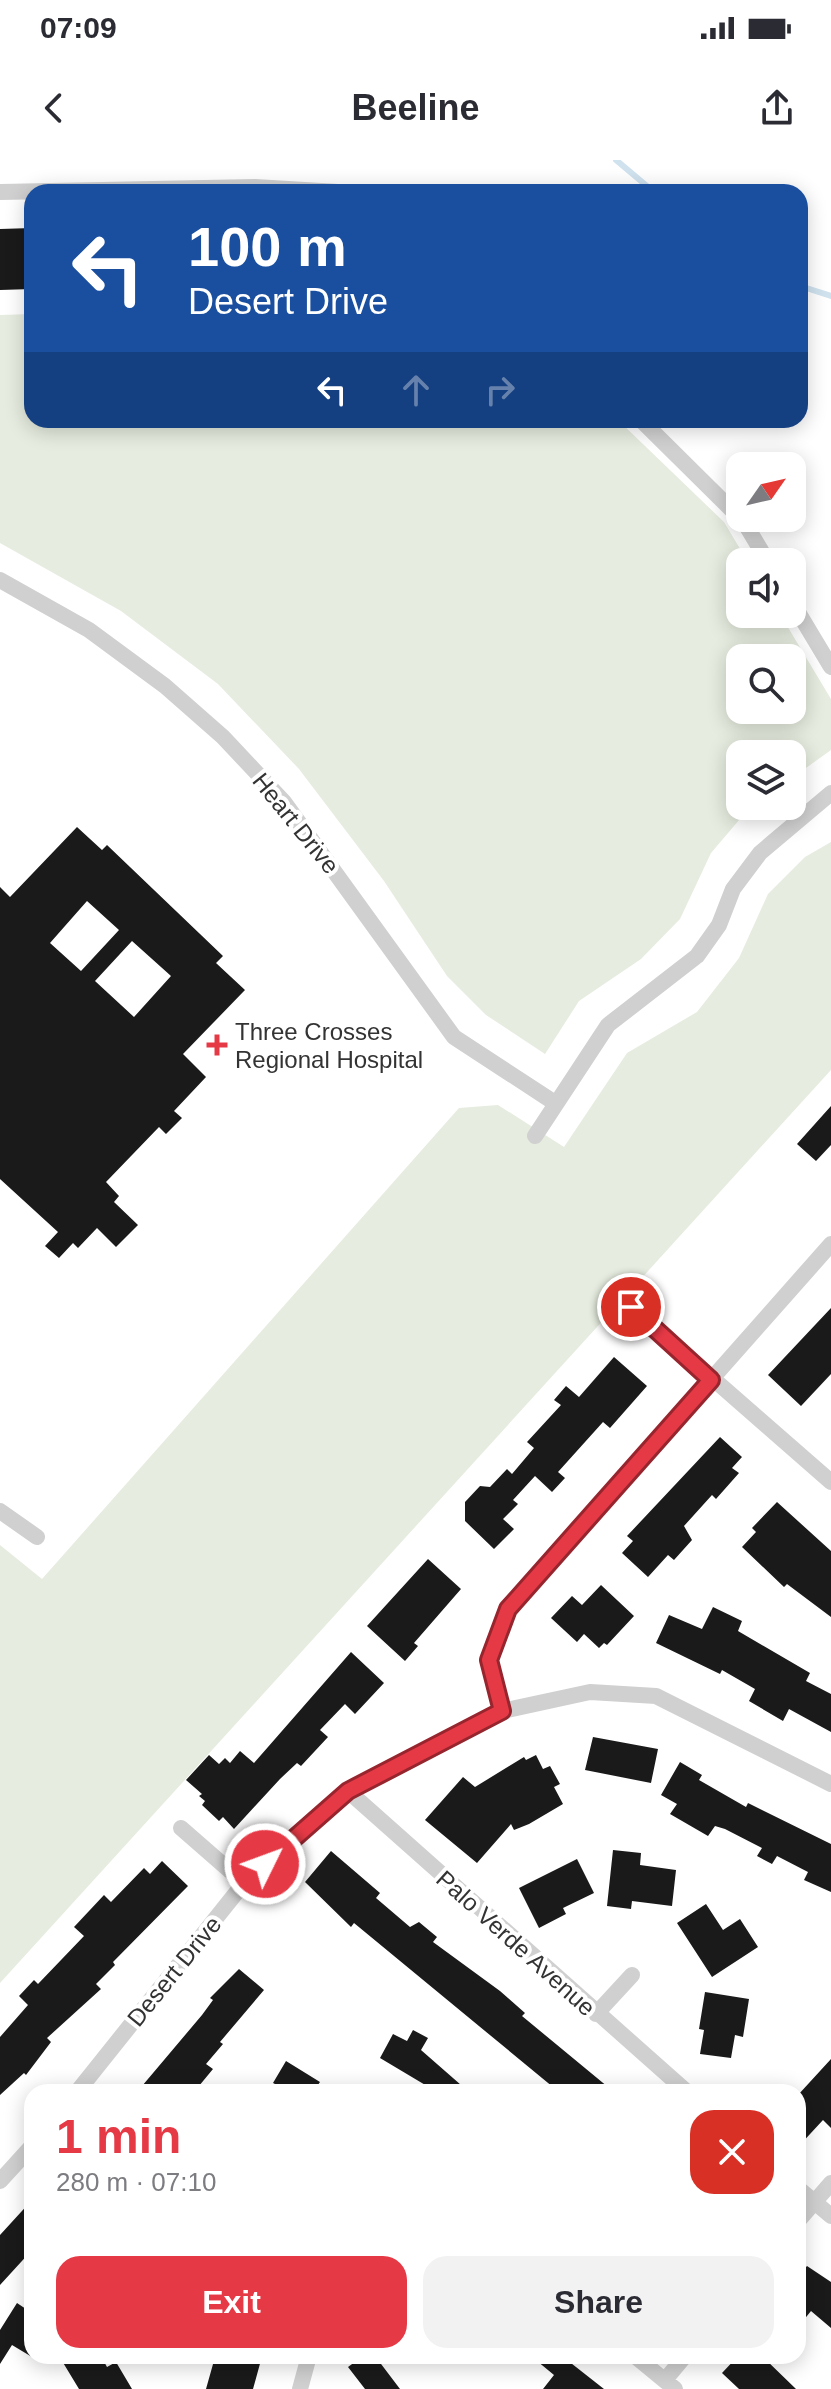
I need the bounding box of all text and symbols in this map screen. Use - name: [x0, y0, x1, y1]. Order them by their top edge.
- text: 07:09: [40, 11, 117, 44]
- icon: back: [32, 86, 76, 130]
- icon: share: [755, 86, 799, 130]
- text: Beeline: [351, 87, 480, 128]
- text: 100 m: [188, 215, 347, 278]
- icon: left: [56, 216, 160, 320]
- text: Desert Drive: [188, 281, 388, 322]
- icon: left: [310, 368, 354, 412]
- icon: ahead: [394, 368, 438, 412]
- icon: right: [478, 368, 522, 412]
- north arrow: [726, 452, 806, 532]
- map controls: [726, 452, 806, 820]
- button: sound: [726, 548, 806, 628]
- button: search: [726, 644, 806, 724]
- button: layers: [726, 740, 806, 820]
- street label: Heart Drive: [247, 767, 345, 879]
- place label: Three Crosses Regional Hospital: [235, 1018, 423, 1073]
- marker: Three Crosses Regional Hospital: [206, 1034, 228, 1056]
- pin: [597, 1273, 665, 1341]
- icon: arrive: [609, 1285, 653, 1329]
- position arrow: [223, 1822, 307, 1906]
- street label: Palo Verde Avenue: [431, 1865, 601, 2021]
- street label: Desert Drive: [122, 1911, 226, 2031]
- text: 1 min: [56, 2110, 181, 2163]
- button: close: [690, 2110, 774, 2194]
- text: 280 m · 07:10: [56, 2167, 216, 2197]
- button: Exit: [56, 2256, 407, 2348]
- button: Share: [423, 2256, 774, 2348]

